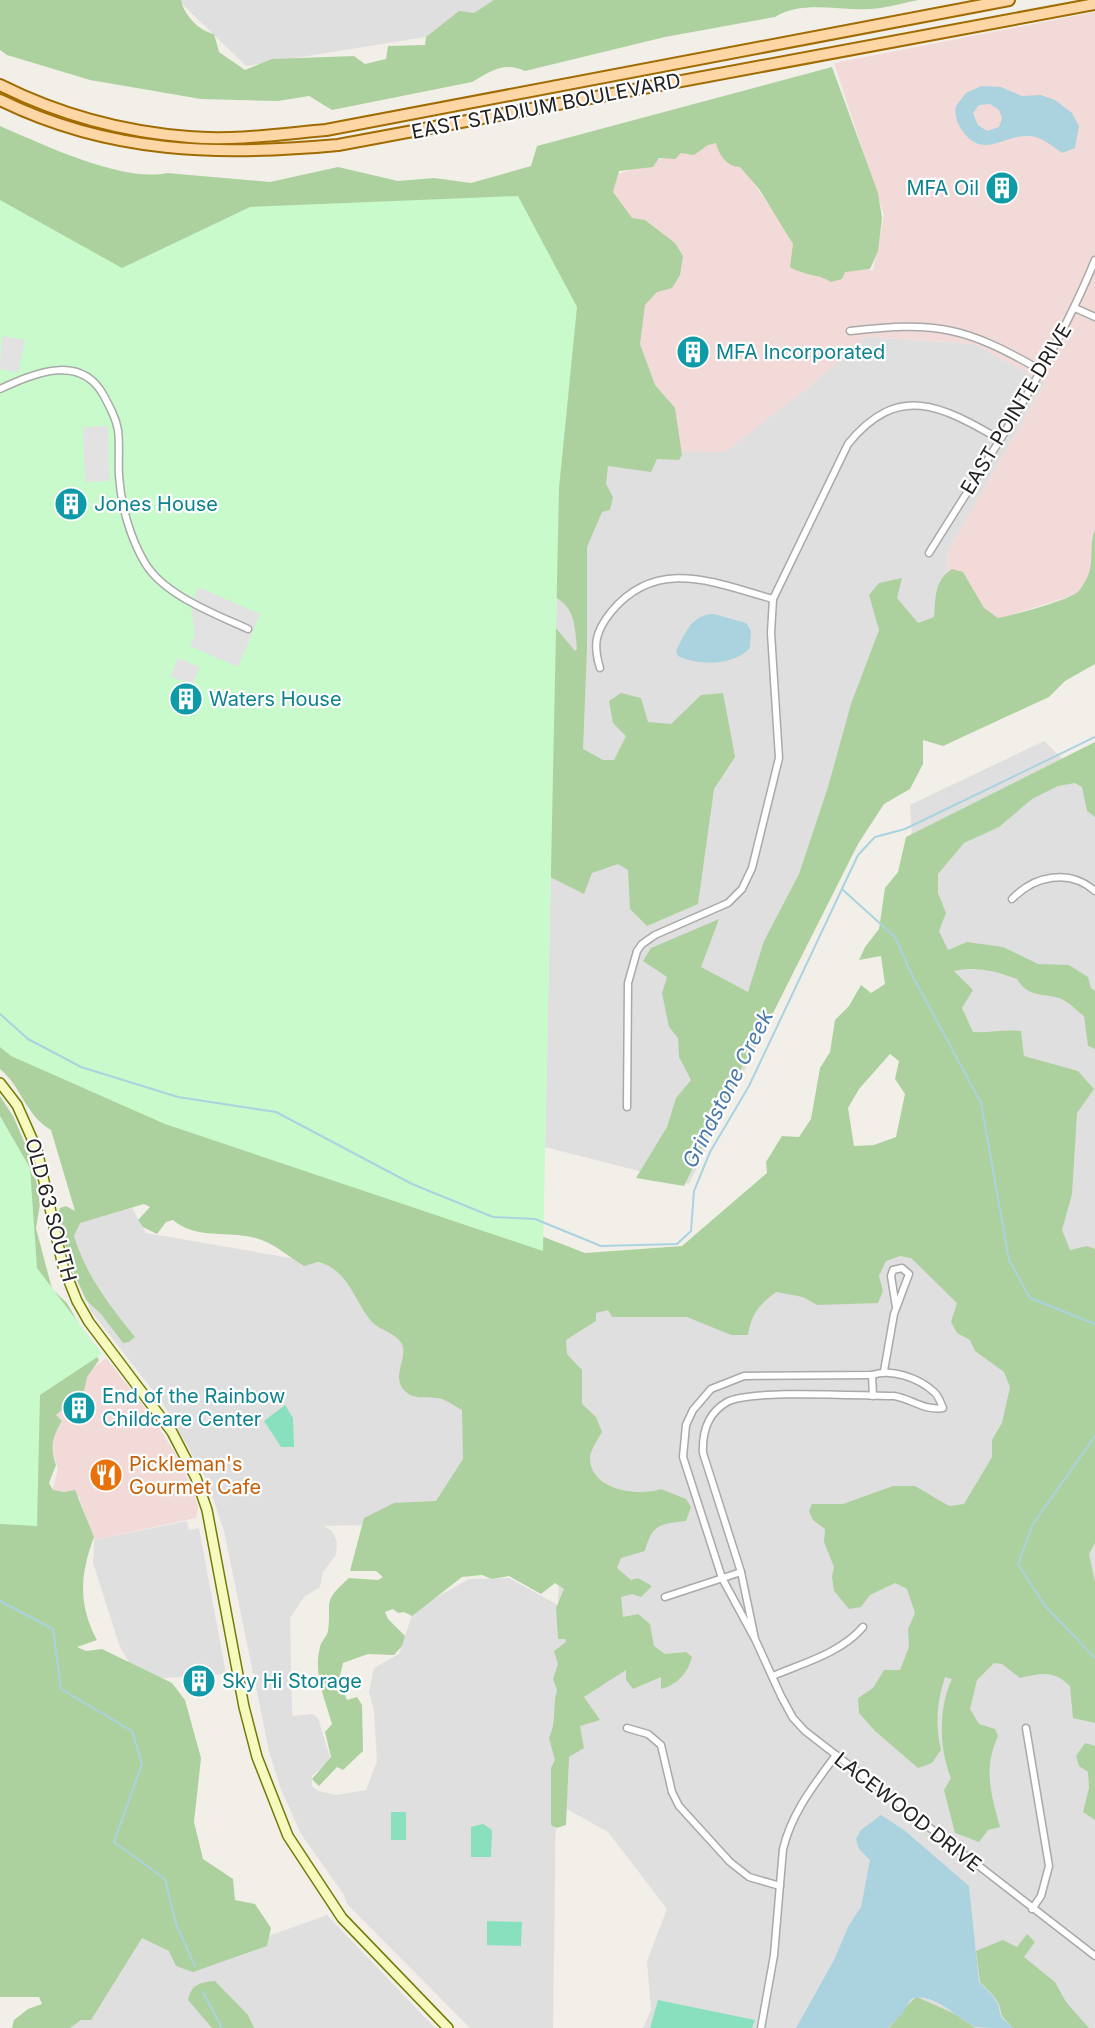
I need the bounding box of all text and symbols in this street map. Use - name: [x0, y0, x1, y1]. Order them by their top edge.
- street label: EAST STADIUM BOULEVARD: [409, 68, 683, 144]
- building icon: MFA Oil: [984, 170, 1020, 206]
- place label: MFA Oil: [907, 176, 979, 200]
- street label: EAST POINTE DRIVE: [956, 319, 1076, 499]
- building icon: MFA Incorporated: [675, 334, 711, 370]
- place label: MFA Incorporated: [716, 340, 885, 364]
- building icon: Jones House: [53, 486, 89, 522]
- place label: Jones House: [94, 492, 218, 516]
- building icon: Waters House: [168, 681, 204, 717]
- place label: Waters House: [209, 687, 342, 711]
- water label: Grindstone Creek: [677, 1005, 778, 1172]
- street label: OLD 63 SOUTH: [20, 1135, 82, 1285]
- place label: End of the Rainbow Childcare Center: [102, 1384, 285, 1431]
- building icon: End of the Rainbow Childcare Center: [61, 1390, 97, 1426]
- place label: Pickleman's Gourmet Cafe: [129, 1452, 261, 1499]
- restaurant icon: Pickleman's Gourmet Cafe: [88, 1457, 124, 1493]
- building icon: Sky Hi Storage: [181, 1663, 217, 1699]
- place label: Sky Hi Storage: [222, 1669, 362, 1693]
- street label: LACEWOOD DRIVE: [830, 1747, 986, 1877]

